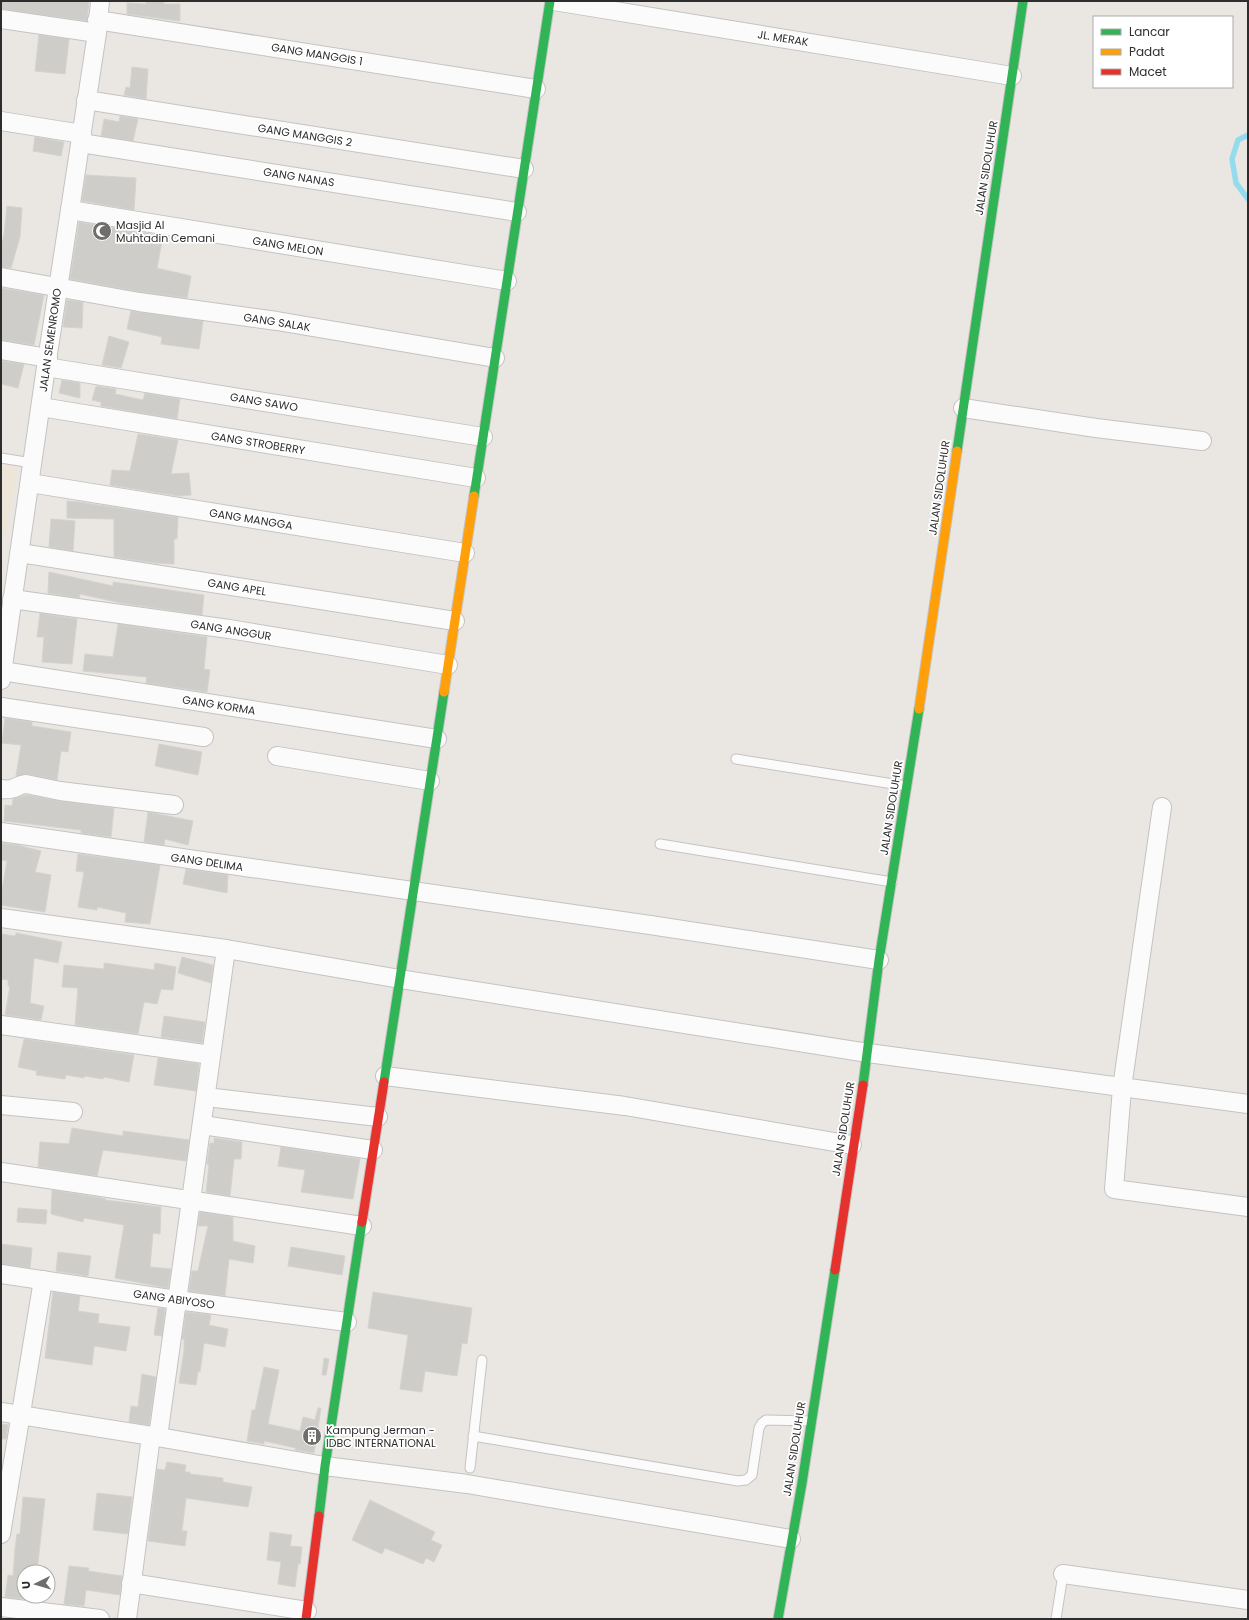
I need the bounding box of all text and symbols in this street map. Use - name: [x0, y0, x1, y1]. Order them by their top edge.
- legend: [1093, 16, 1233, 88]
- text: Lancar: [1129, 23, 1170, 40]
- street label: JL. MERAK: [756, 26, 810, 50]
- street label: GANG MANGGIS 1: [270, 39, 364, 69]
- text: Padat: [1129, 43, 1165, 60]
- text: Macet: [1129, 63, 1167, 80]
- street label: JALAN SIDOLUHUR: [971, 119, 1001, 216]
- street label: GANG MANGGIS 2: [257, 120, 353, 150]
- street label: GANG NANAS: [262, 163, 336, 191]
- place label: Masjid Al Muhtadin Cemani: [116, 217, 215, 246]
- mosque icon: Masjid Al Muhtadin Cemani: [91, 220, 113, 242]
- street label: GANG MELON: [251, 233, 325, 259]
- street label: JALAN SEMENROMO: [35, 287, 65, 393]
- street label: GANG SALAK: [242, 309, 312, 335]
- street label: GANG SAWO: [229, 389, 299, 415]
- street label: GANG STROBERRY: [210, 428, 307, 458]
- street label: JALAN SIDOLUHUR: [924, 439, 954, 536]
- street label: GANG MANGGA: [208, 505, 294, 534]
- street label: GANG APEL: [206, 574, 268, 600]
- street label: GANG ANGGUR: [189, 616, 273, 644]
- street label: GANG KORMA: [181, 691, 257, 719]
- street label: JALAN SIDOLUHUR: [876, 759, 906, 856]
- street label: GANG DELIMA: [170, 849, 245, 875]
- street label: JALAN SIDOLUHUR: [828, 1080, 858, 1177]
- street label: GANG ABIYOSO: [132, 1285, 216, 1313]
- street label: JALAN SIDOLUHUR: [779, 1400, 809, 1497]
- place label: Kampung Jerman - IDBC INTERNATIONAL: [326, 1422, 436, 1451]
- building icon: Kampung Jerman - IDBC INTERNATIONAL: [301, 1425, 323, 1447]
- north arrow: [16, 1564, 56, 1604]
- text: U: [18, 1580, 34, 1589]

